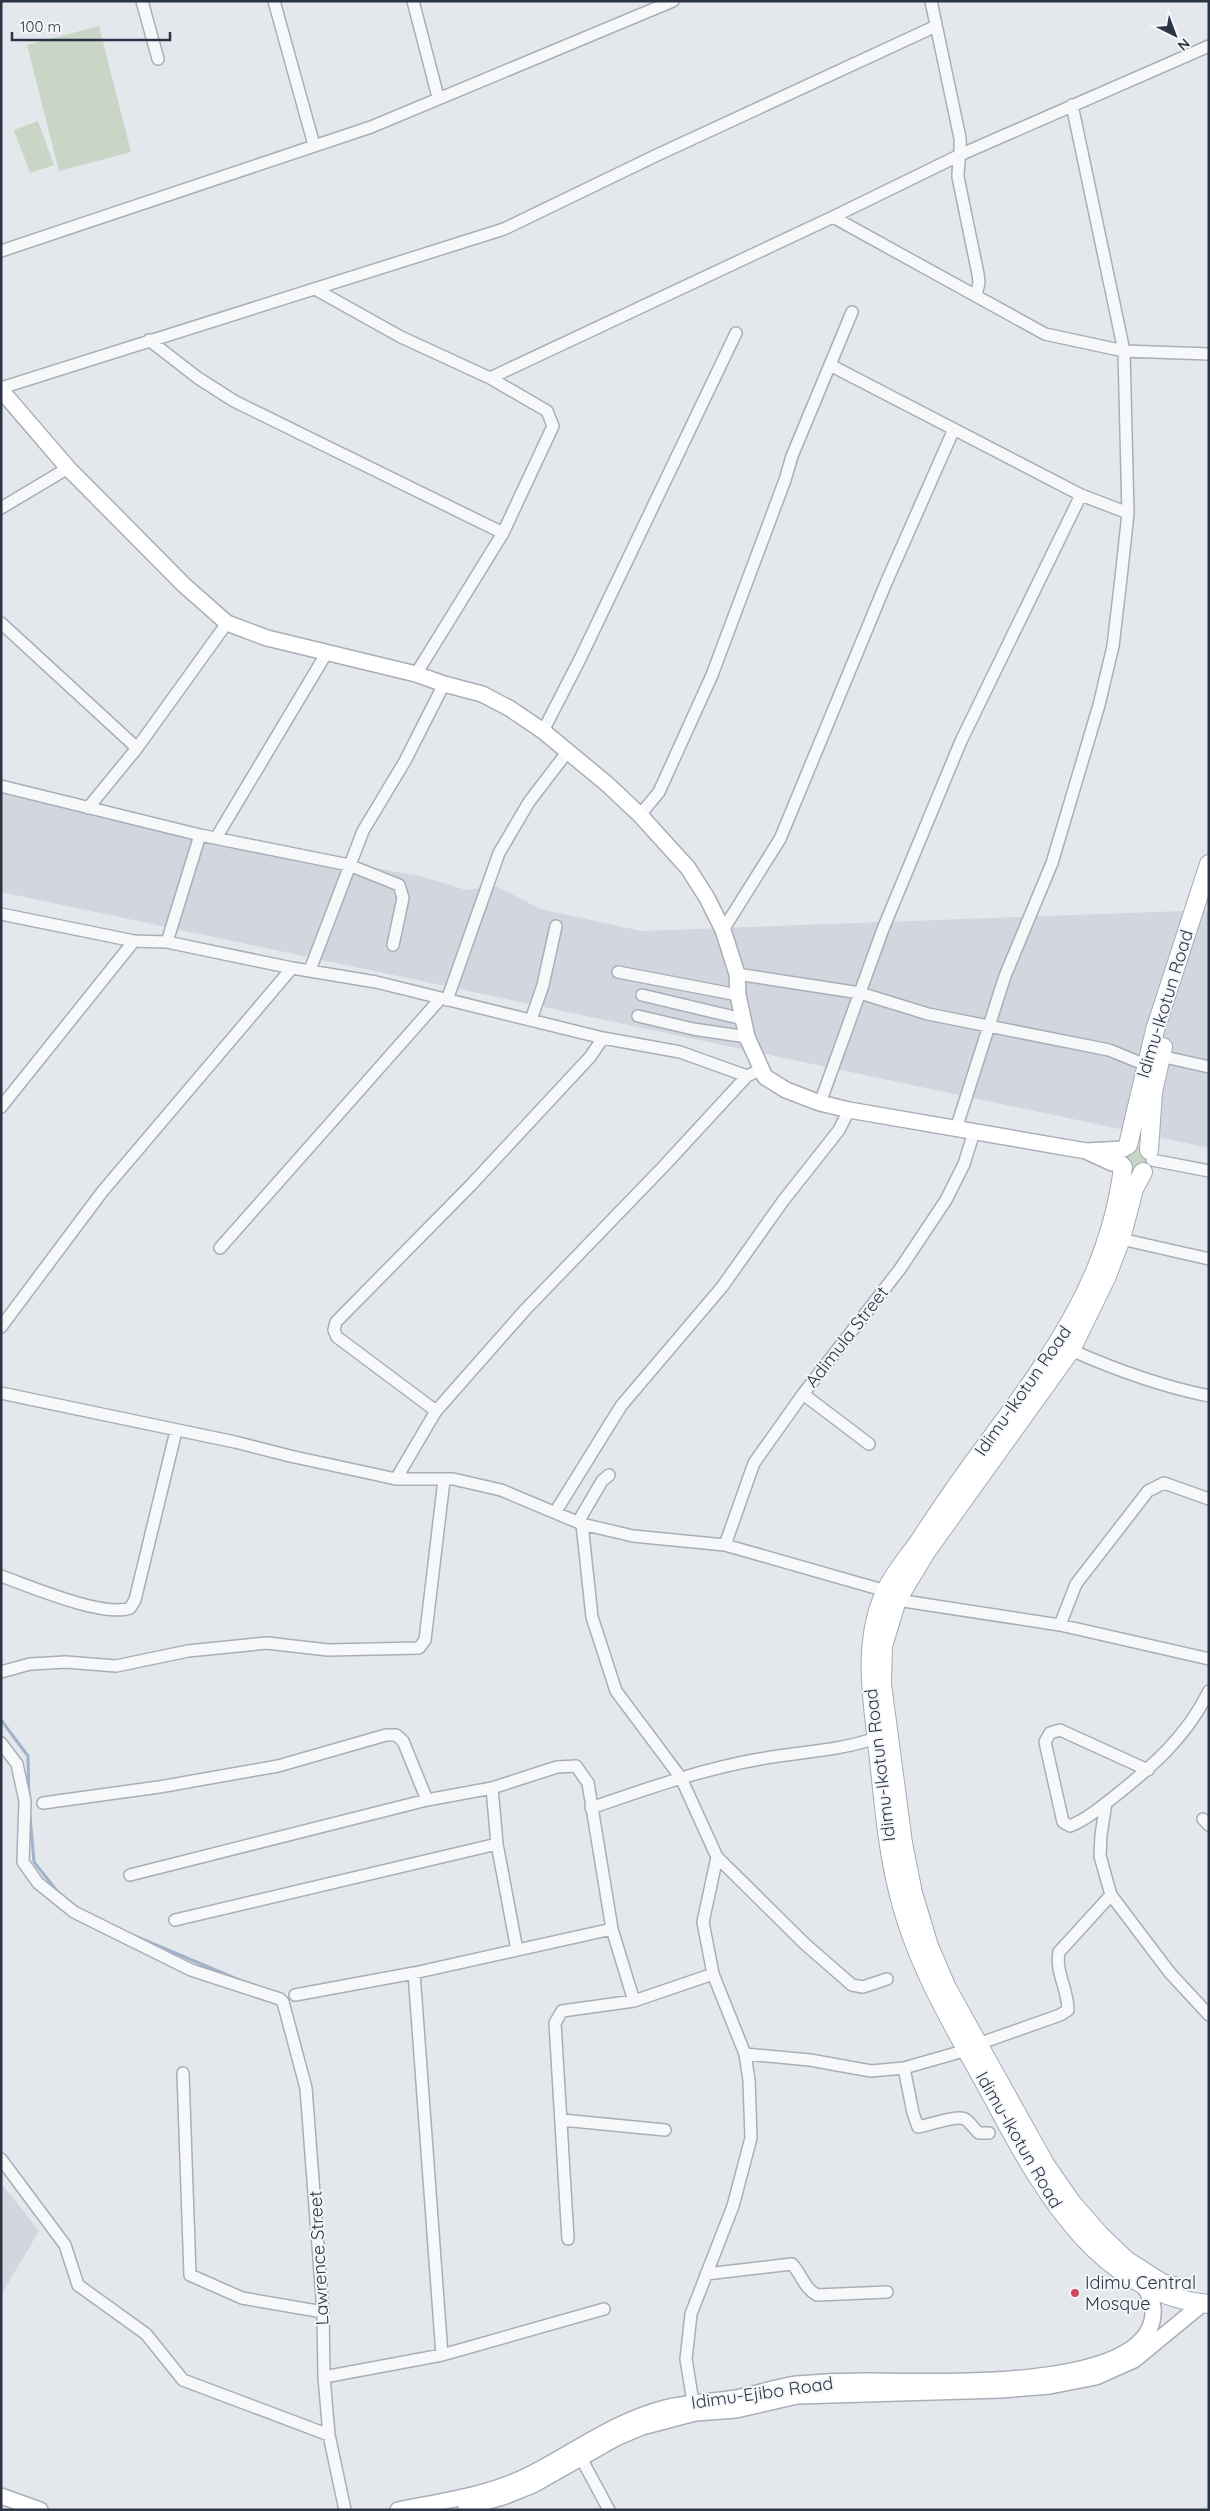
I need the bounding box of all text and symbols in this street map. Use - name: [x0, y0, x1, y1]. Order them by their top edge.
- scale bar: [12, 10, 170, 42]
- north arrow: [1150, 10, 1200, 60]
- text: 100 m: [20, 17, 61, 36]
- text: N: [1174, 35, 1194, 55]
- street label: Idimu-Ikotun Road: [1131, 927, 1198, 1081]
- street label: Adimula Street: [800, 1281, 893, 1392]
- street label: Idimu-Ikotun Road: [969, 1321, 1076, 1460]
- street label: Idimu-Ikotun Road: [859, 1687, 900, 1843]
- street label: Idimu-Ikotun Road: [971, 2067, 1068, 2212]
- street label: Lawrence Street: [303, 2190, 334, 2326]
- place label: Idimu Central Mosque: [1085, 2271, 1196, 2315]
- marker: Idimu Central Mosque: [1069, 2287, 1081, 2299]
- street label: Idimu-Ejibo Road: [689, 2371, 834, 2414]

